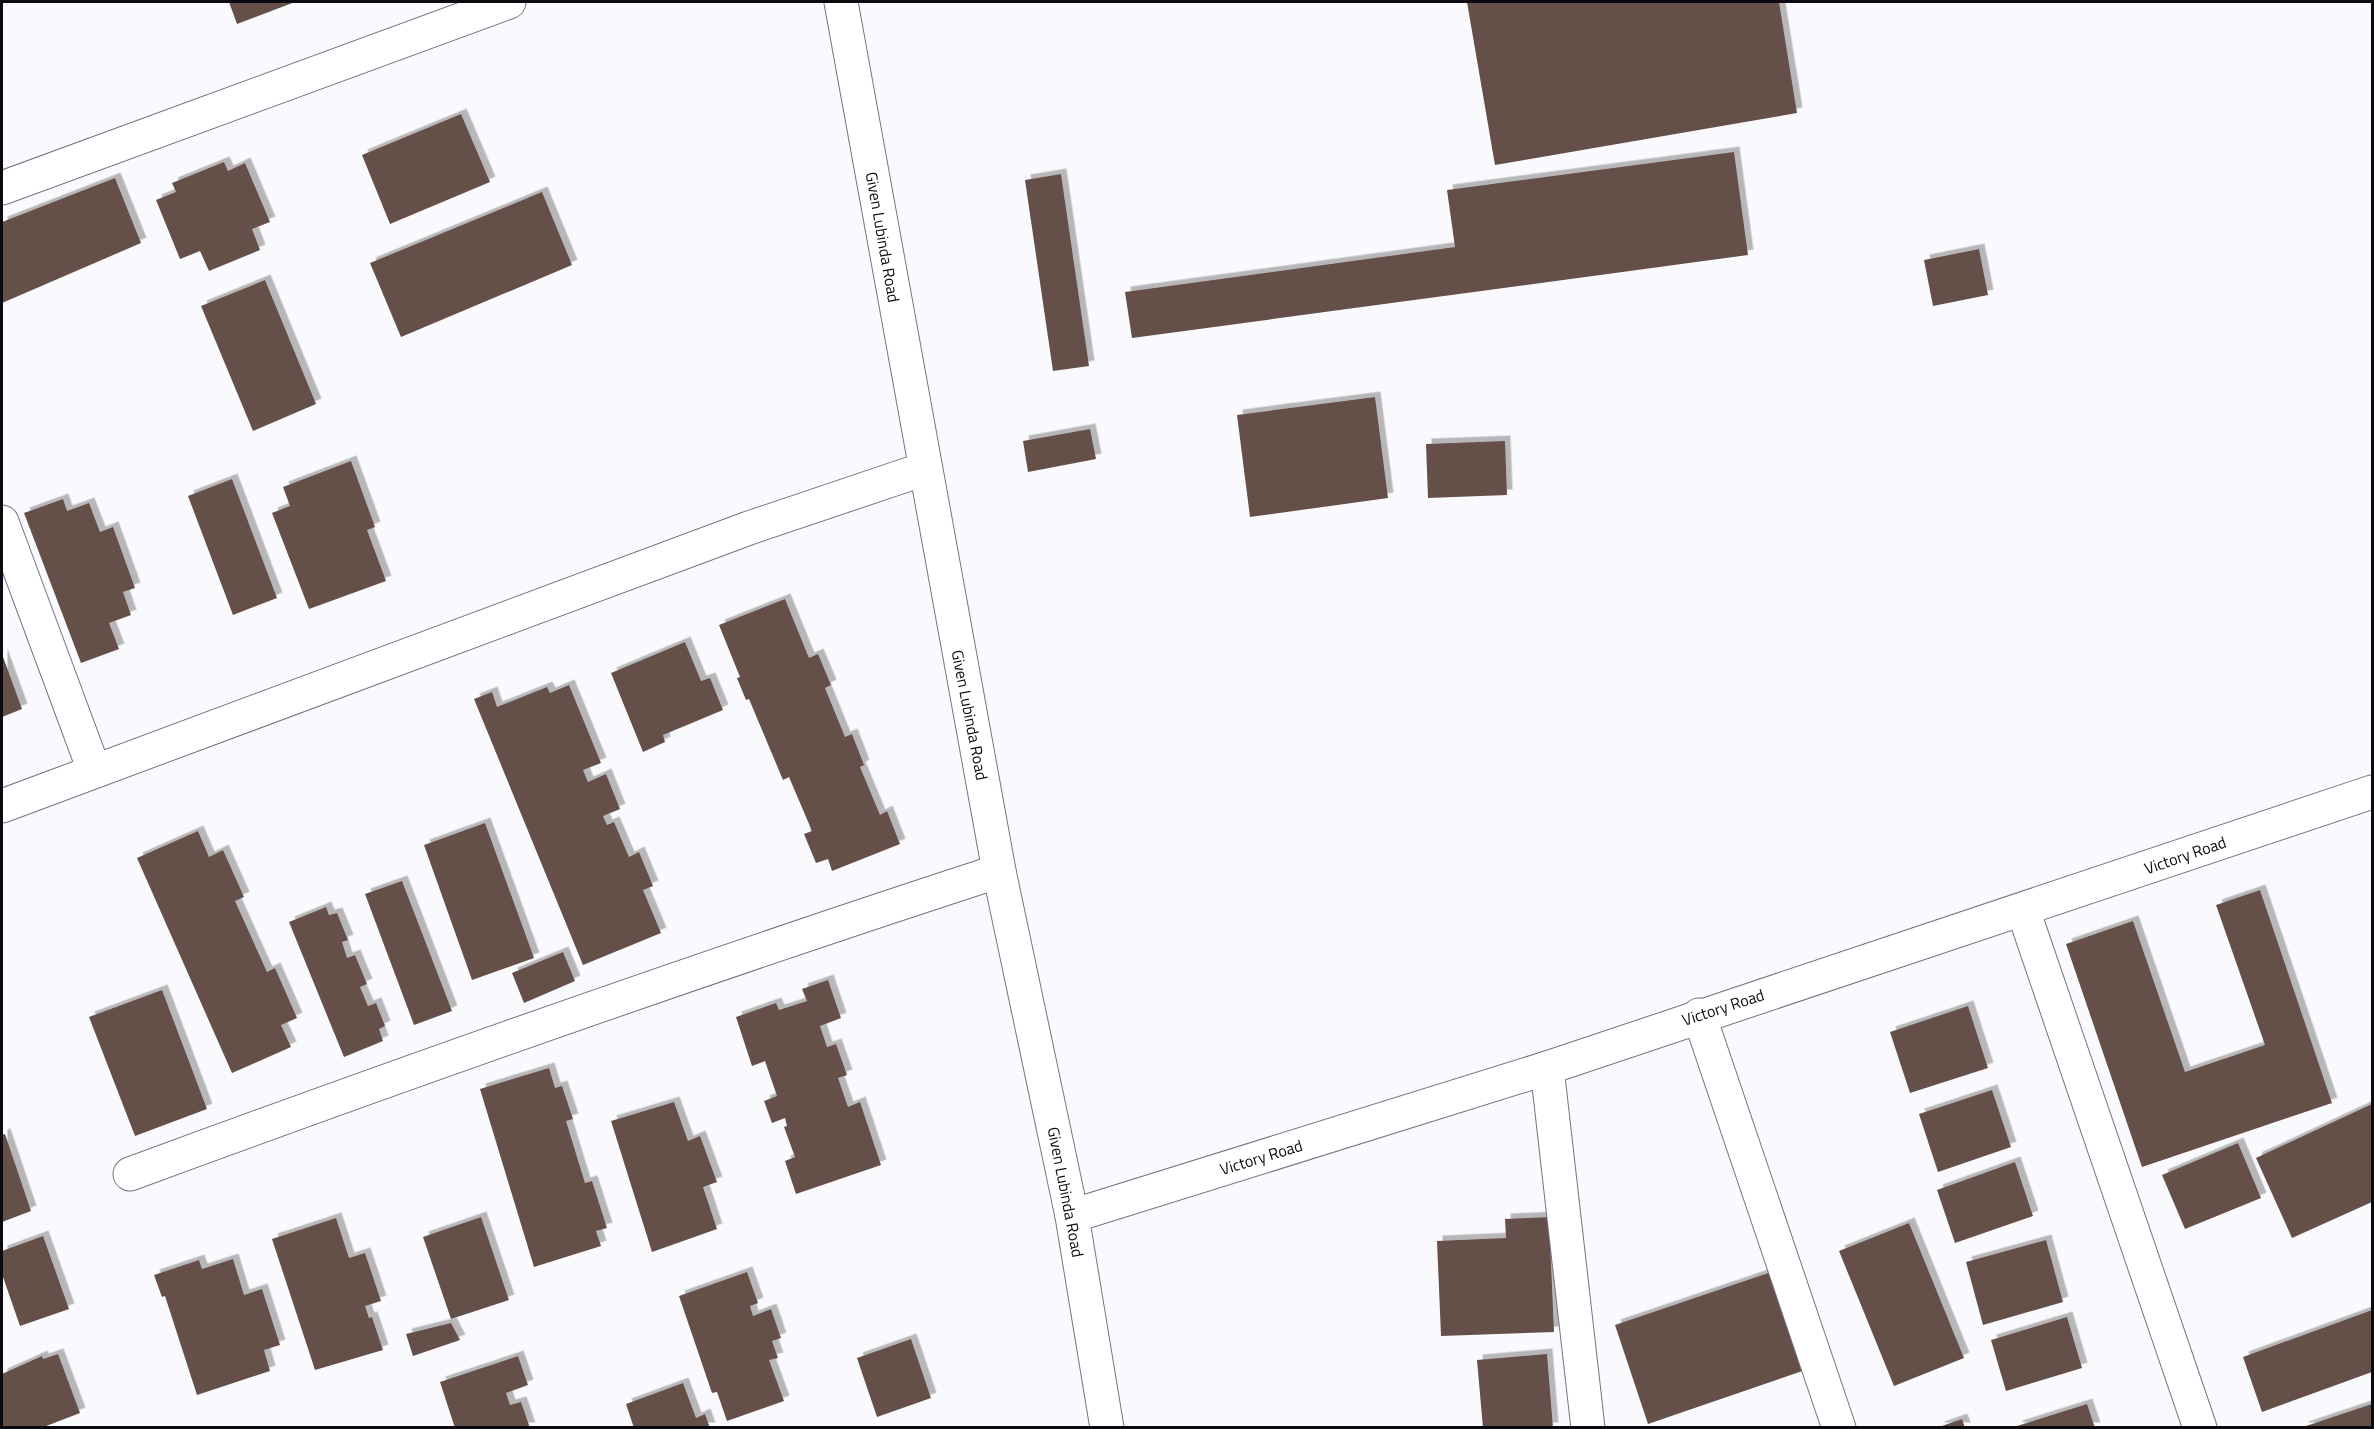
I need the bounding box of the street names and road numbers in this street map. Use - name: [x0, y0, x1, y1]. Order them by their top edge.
- street label: Given Lubinda Road: [860, 170, 906, 304]
- street label: Given Lubinda Road: [946, 648, 994, 782]
- street label: Victory Road: [2141, 830, 2229, 880]
- street label: Victory Road: [1679, 982, 1767, 1032]
- street label: Given Lubinda Road: [1042, 1125, 1090, 1259]
- street label: Victory Road: [1217, 1133, 1305, 1181]

